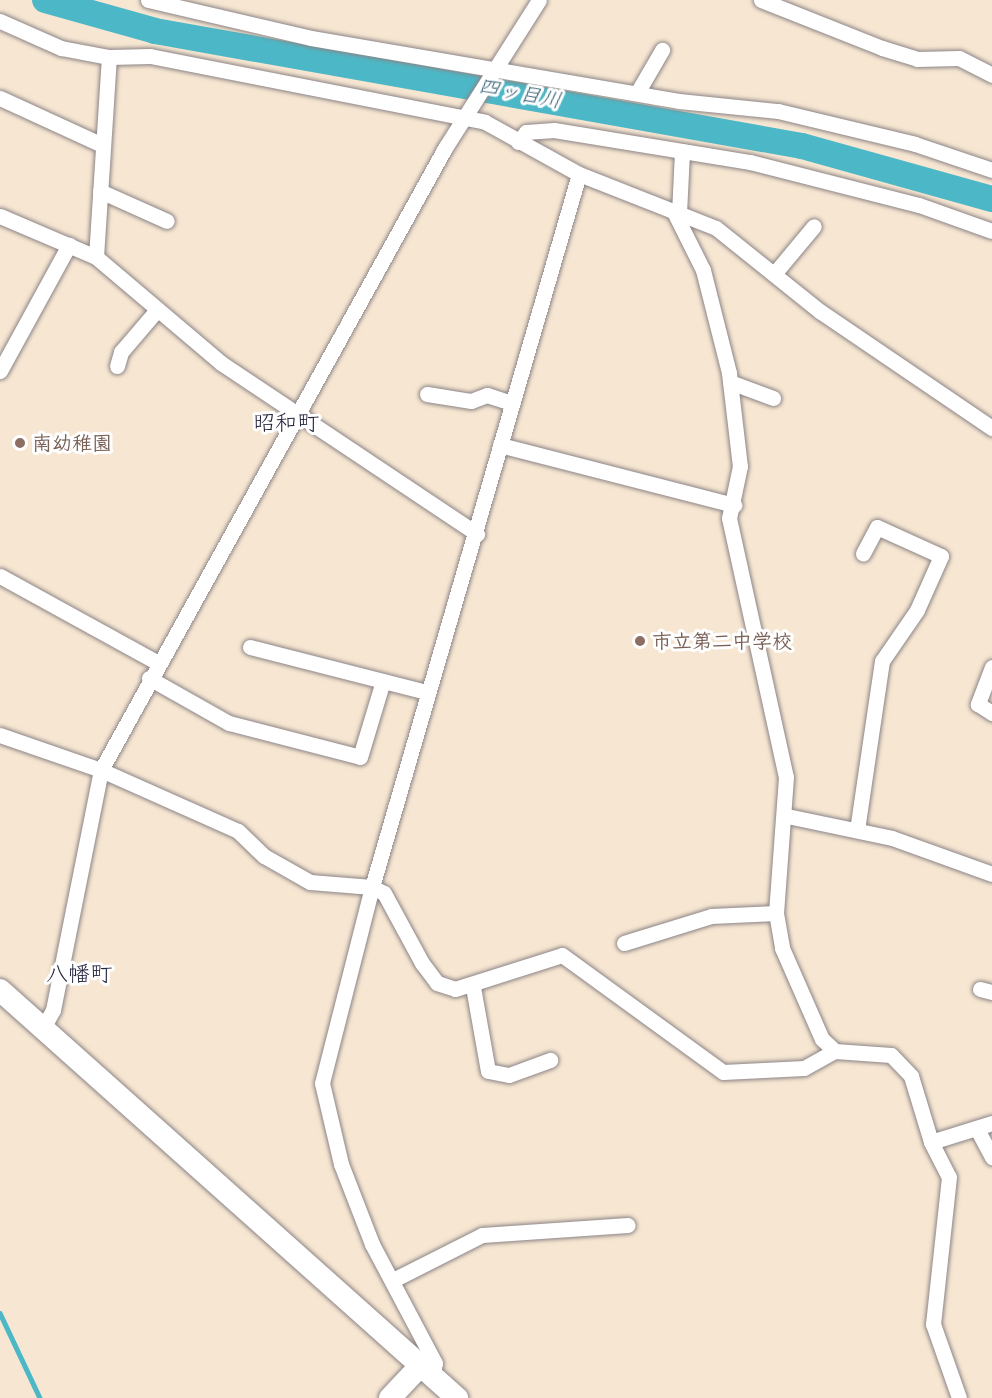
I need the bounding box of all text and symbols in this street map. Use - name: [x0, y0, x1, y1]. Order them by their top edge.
- water label: 四ッ目川: [476, 73, 564, 113]
- district label: 昭和町: [253, 410, 319, 436]
- place label: 南幼稚園: [32, 431, 112, 455]
- marker: 南幼稚園: [13, 436, 27, 450]
- place label: 市立第二中学校: [652, 629, 792, 653]
- marker: 市立第二中学校: [633, 634, 647, 648]
- district label: 八幡町: [46, 961, 112, 987]

